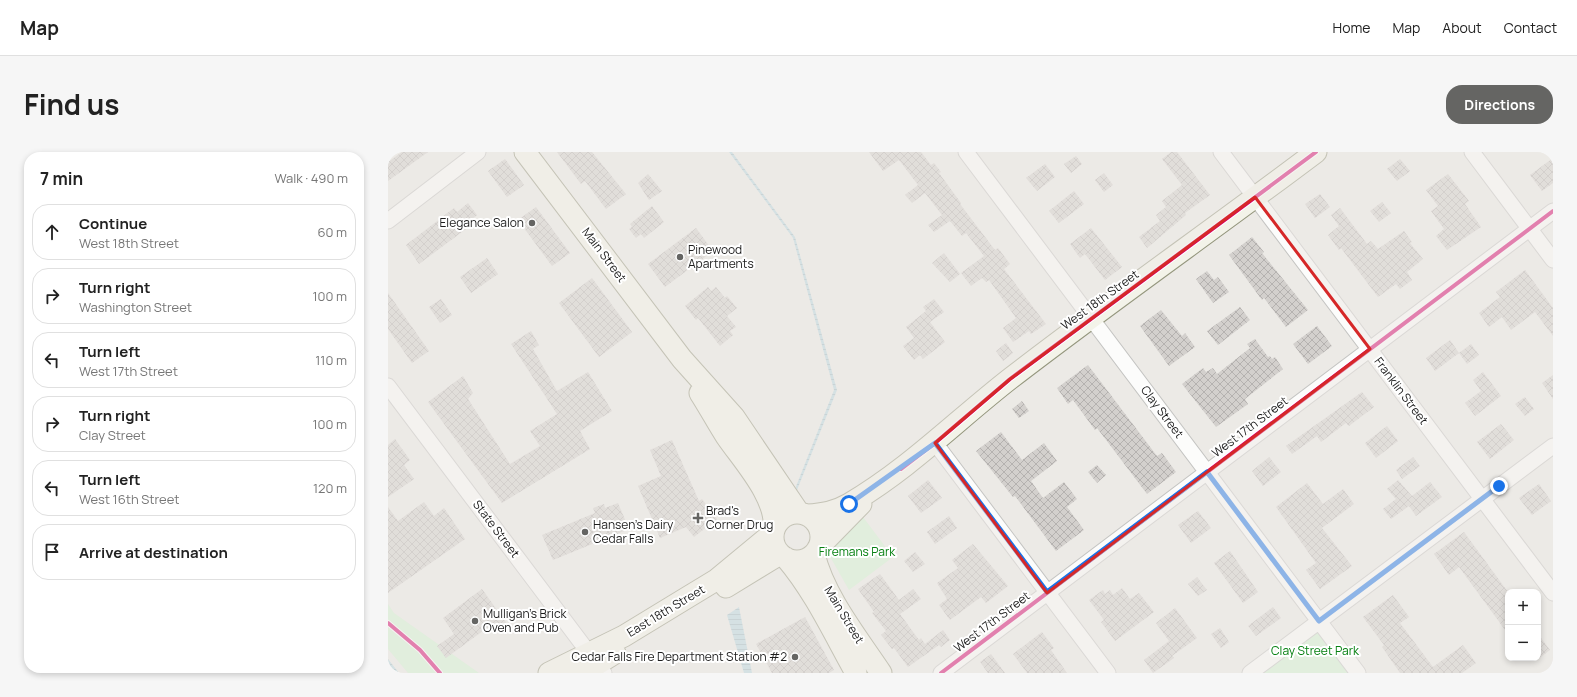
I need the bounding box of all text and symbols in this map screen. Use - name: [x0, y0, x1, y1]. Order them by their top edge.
- text: Map: [20, 15, 59, 41]
- text: Home: [1333, 18, 1370, 37]
- text: Map: [1392, 18, 1420, 37]
- text: About: [1442, 18, 1482, 37]
- text: Contact: [1504, 18, 1557, 37]
- text: Find us: [24, 85, 119, 123]
- button: Directions: [1446, 85, 1553, 124]
- text: 7 min: [40, 167, 83, 190]
- text: Walk · 490 m: [274, 169, 348, 187]
- text: Continue: [79, 213, 147, 234]
- place label: Elegance Salon: [440, 214, 524, 231]
- marker: Elegance Salon: [527, 218, 537, 228]
- icon: ahead: [41, 221, 63, 243]
- text: 60 m: [317, 223, 347, 241]
- street label: Main Street: [578, 224, 631, 286]
- text: West 18th Street: [79, 234, 179, 252]
- place label: Pinewood Apartments: [688, 241, 754, 272]
- marker: Pinewood Apartments: [675, 252, 685, 262]
- street label: West 18th Street: [1057, 265, 1142, 334]
- text: Turn right: [79, 277, 150, 298]
- icon: right: [41, 285, 63, 307]
- text: 100 m: [312, 287, 347, 305]
- text: Washington Street: [79, 298, 192, 316]
- text: Turn left: [79, 341, 141, 362]
- icon: left: [41, 349, 63, 371]
- text: 110 m: [315, 351, 347, 369]
- street label: Franklin Street: [1370, 354, 1432, 428]
- text: West 17th Street: [79, 362, 178, 380]
- street label: Clay Street: [1137, 382, 1188, 442]
- street label: West 17th Street: [1208, 392, 1291, 461]
- text: Turn right: [79, 405, 150, 426]
- icon: right: [41, 413, 63, 435]
- text: 100 m: [312, 415, 347, 433]
- text: Clay Street: [79, 426, 146, 444]
- text: Turn left: [79, 469, 141, 490]
- icon: left: [41, 477, 63, 499]
- route end: [1490, 477, 1508, 495]
- text: 120 m: [313, 479, 347, 497]
- text: West 16th Street: [79, 490, 179, 508]
- route start: [840, 495, 858, 513]
- street label: State Street: [469, 496, 524, 561]
- place label: Brad's Corner Drug: [706, 502, 773, 533]
- marker: Brad's Corner Drug: [693, 513, 703, 523]
- place label: Hansen's Dairy Cedar Falls: [593, 516, 674, 547]
- marker: Hansen's Dairy Cedar Falls: [580, 527, 590, 537]
- icon: arrive: [41, 541, 63, 563]
- text: Arrive at destination: [79, 542, 228, 563]
- park label: Firemans Park: [819, 543, 896, 560]
- street label: East 18th Street: [624, 580, 708, 641]
- street label: Main Street: [821, 583, 868, 647]
- street label: West 17th Street: [950, 587, 1033, 656]
- map controls: [1505, 589, 1541, 661]
- button: +: [1505, 589, 1541, 625]
- place label: Mulligan's Brick Oven and Pub: [483, 605, 568, 636]
- marker: Mulligan's Brick Oven and Pub: [470, 616, 480, 626]
- button: −: [1505, 625, 1541, 661]
- park label: Clay Street Park: [1271, 642, 1360, 659]
- place label: Cedar Falls Fire Department Station #2: [572, 648, 787, 665]
- marker: Cedar Falls Fire Department Station #2: [790, 652, 800, 662]

